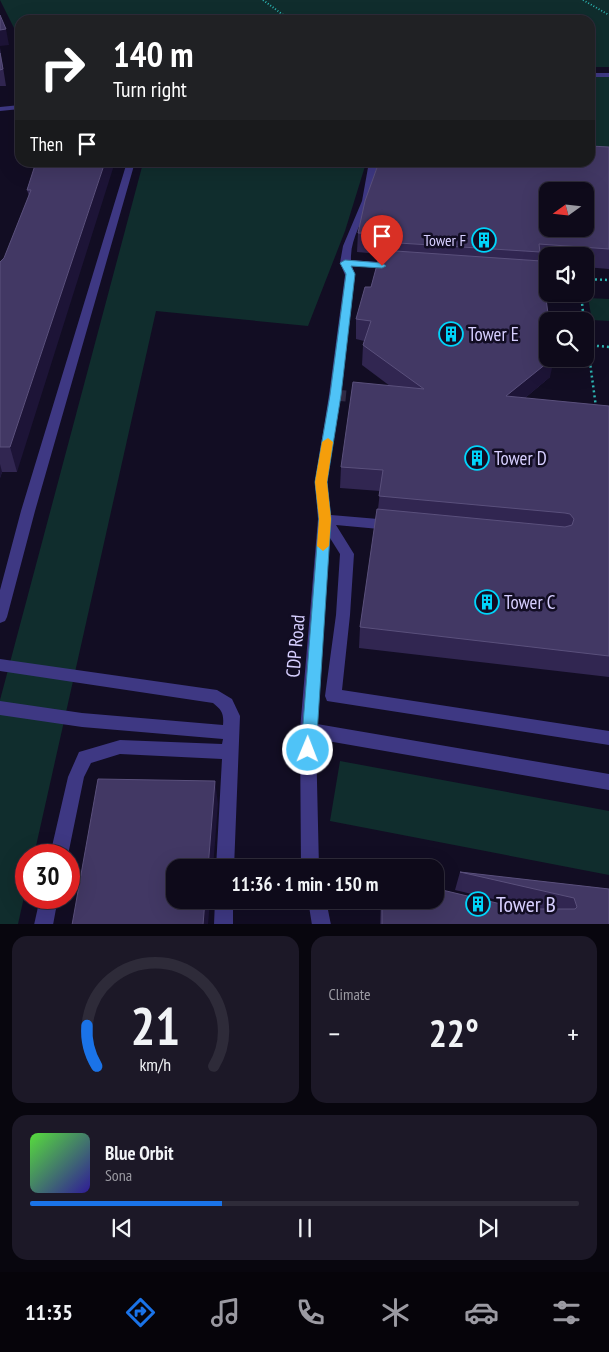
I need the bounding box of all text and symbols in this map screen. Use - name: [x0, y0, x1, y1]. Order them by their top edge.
- text: 140 m: [113, 31, 194, 77]
- icon: right: [30, 35, 95, 100]
- text: Turn right: [113, 75, 187, 103]
- icon: arrive: [73, 130, 101, 158]
- text: Then: [30, 132, 63, 156]
- north arrow: [539, 182, 594, 238]
- map controls: [539, 182, 594, 367]
- pin: [361, 215, 403, 266]
- icon: arrive: [368, 222, 396, 250]
- building icon: Tower F: [471, 227, 497, 253]
- place label: Tower F: [423, 230, 466, 250]
- button: sound: [539, 247, 594, 302]
- button: search: [539, 312, 594, 367]
- building icon: Tower E: [438, 321, 464, 347]
- place label: Tower E: [468, 322, 519, 346]
- building icon: Tower D: [464, 445, 490, 471]
- place label: Tower D: [494, 446, 547, 470]
- building icon: Tower C: [474, 589, 500, 615]
- place label: Tower C: [504, 590, 556, 614]
- street label: CDP Road: [280, 614, 310, 678]
- position arrow: [281, 723, 333, 775]
- speed limit sign: 30: [15, 844, 80, 909]
- text: 11:36 · 1 min · 150 m: [232, 872, 378, 896]
- place label: Tower B: [496, 890, 556, 918]
- building icon: Tower B: [465, 891, 491, 917]
- text: Climate: [329, 984, 371, 1004]
- text: 21: [130, 992, 180, 1059]
- text: 22°: [429, 1008, 479, 1057]
- text: −: [329, 1015, 340, 1052]
- text: +: [567, 1015, 579, 1052]
- text: km/h: [139, 1053, 171, 1076]
- text: Blue Orbit: [105, 1141, 174, 1165]
- text: Sona: [105, 1165, 132, 1185]
- icon: previous: [108, 1214, 136, 1242]
- icon: pause: [291, 1214, 319, 1242]
- icon: next: [474, 1214, 502, 1242]
- icon: directions: [123, 1295, 158, 1330]
- icon: music: [208, 1295, 243, 1330]
- icon: phone: [293, 1295, 328, 1330]
- icon: climate: [378, 1295, 413, 1330]
- icon: car: [464, 1295, 499, 1330]
- icon: filters: [549, 1295, 584, 1330]
- text: 11:35: [25, 1298, 73, 1326]

